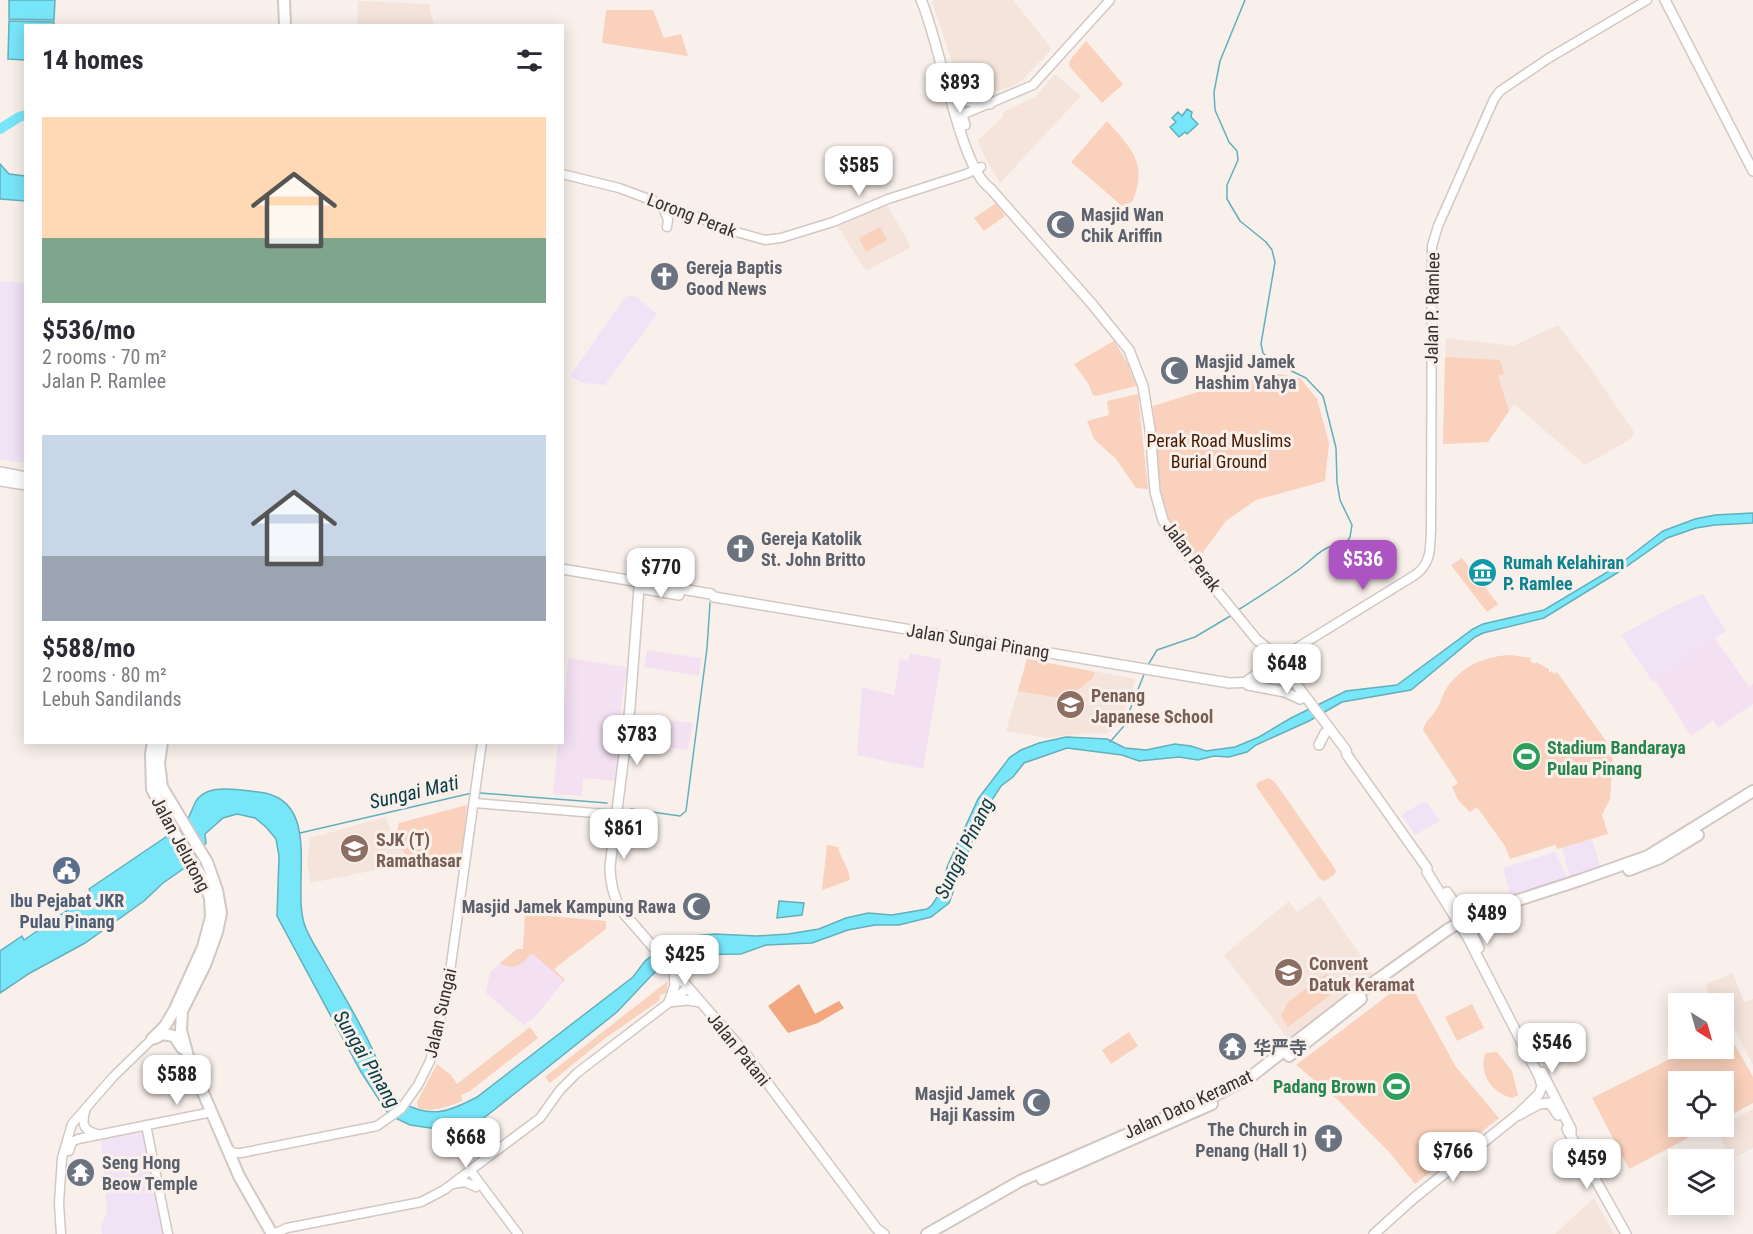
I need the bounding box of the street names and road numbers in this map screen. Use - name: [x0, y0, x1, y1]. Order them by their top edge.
- street label: Lorong Perak: [644, 188, 740, 242]
- street label: Jalan P. Ramlee: [1421, 252, 1443, 364]
- street label: Jalan Perak: [1159, 517, 1225, 595]
- street label: Jalan Sungai Pinang: [905, 619, 1051, 663]
- street label: Jalan Jelutong: [147, 793, 215, 895]
- street label: Jalan Sungai: [419, 966, 461, 1060]
- street label: Jalan Patani: [703, 1008, 775, 1090]
- street label: Jalan Dato Keramat: [1120, 1065, 1256, 1143]

